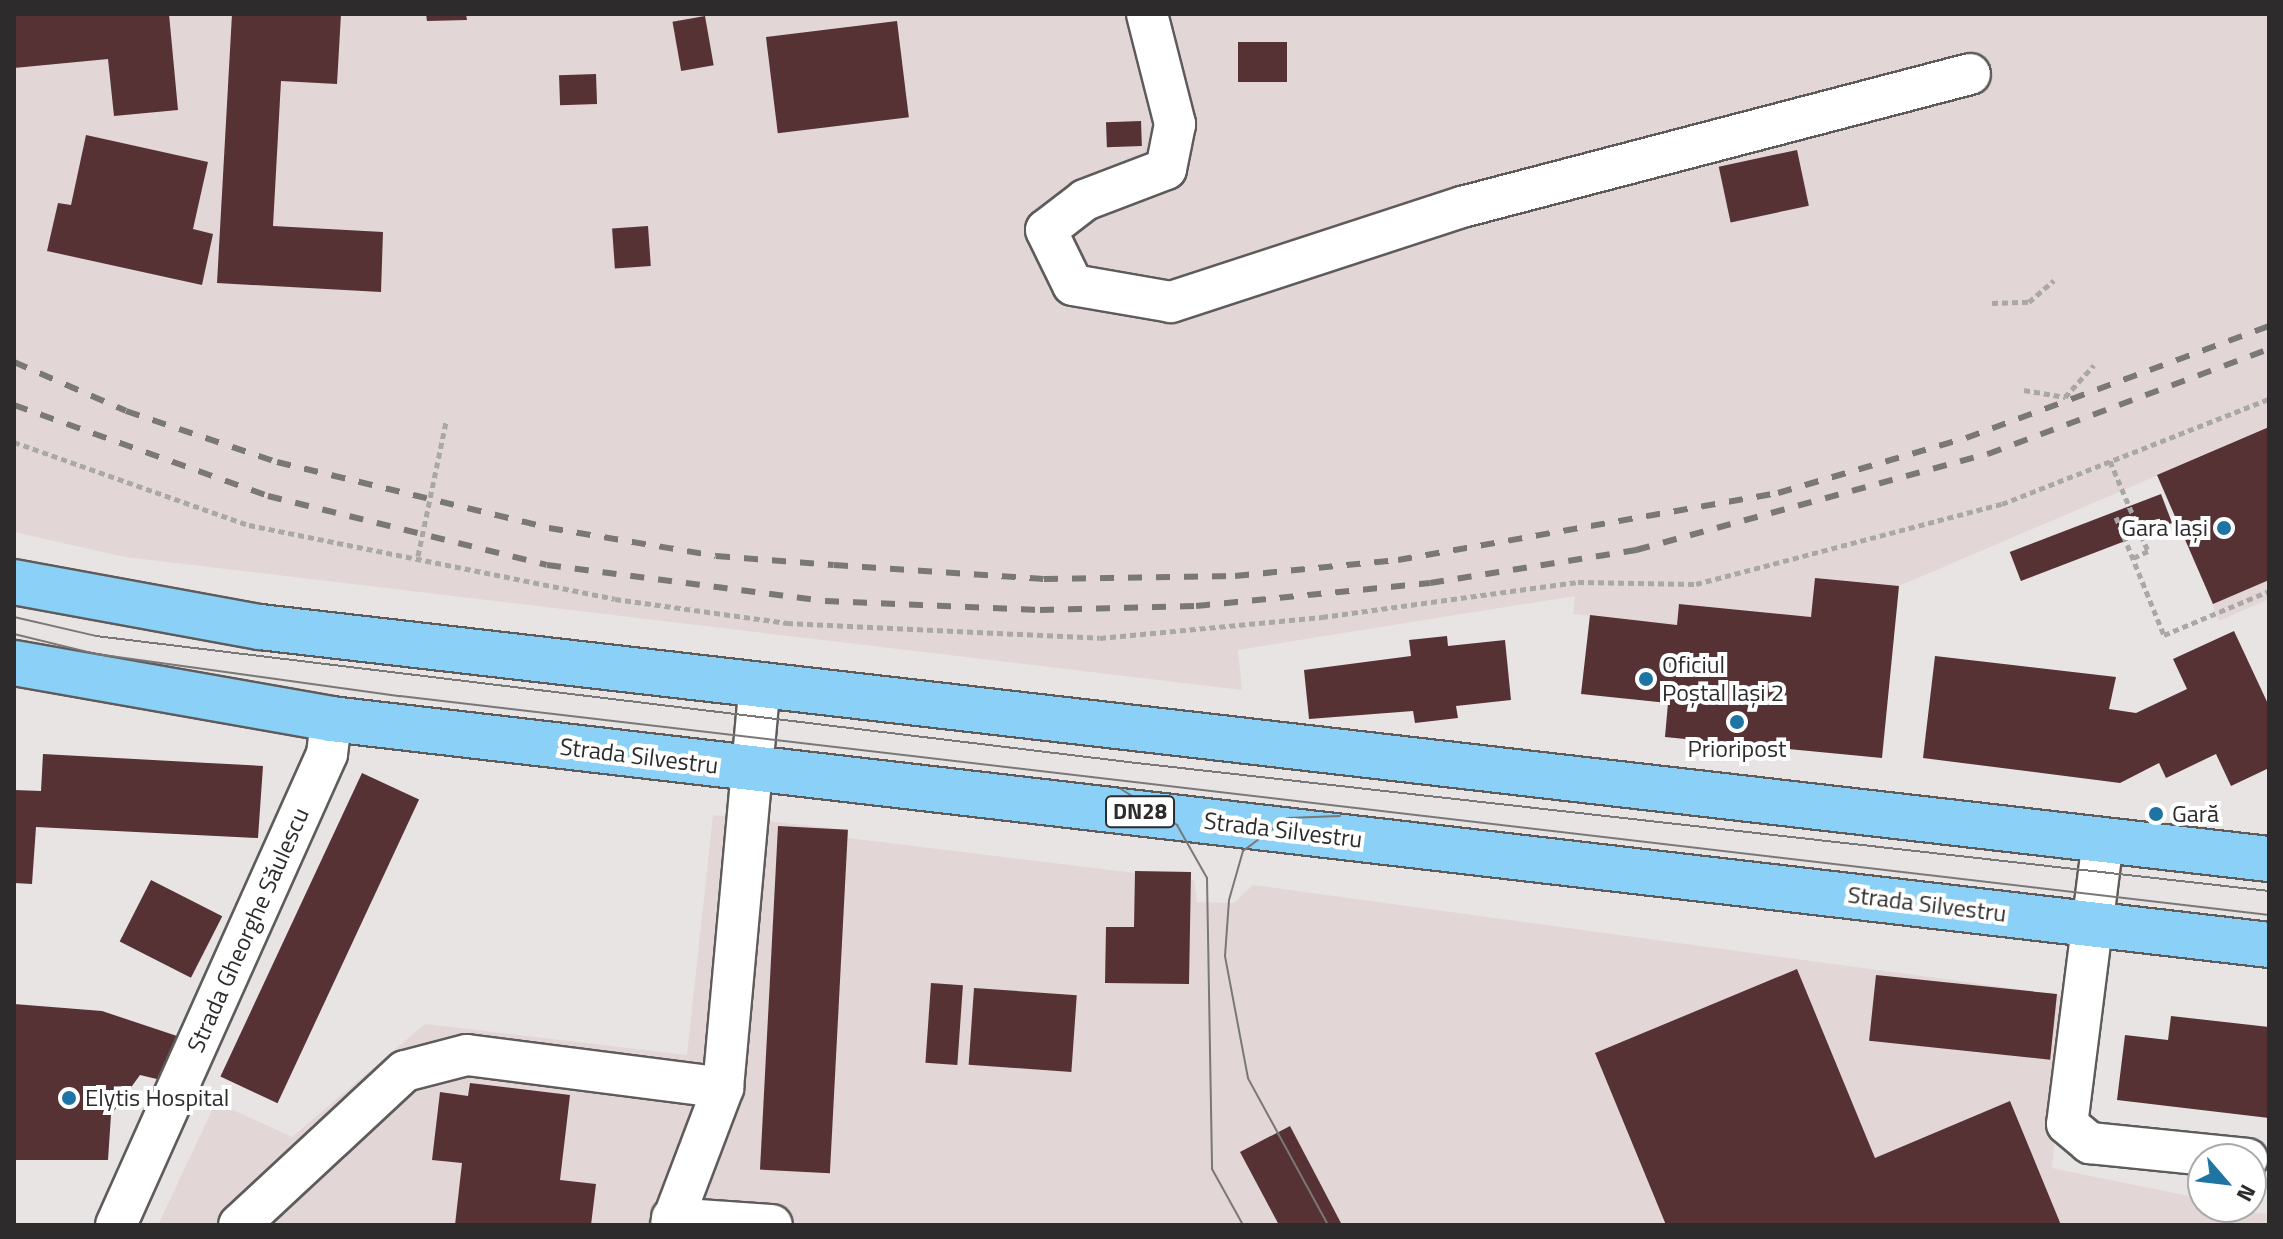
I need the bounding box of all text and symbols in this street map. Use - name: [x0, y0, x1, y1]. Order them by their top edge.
- place label: Gara Iași: [2121, 514, 2208, 542]
- marker: Gara Iași: [2215, 519, 2233, 537]
- place label: Oficiul Poștal Iași 2: [1662, 651, 1784, 707]
- marker: Oficiul Poștal Iași 2: [1637, 670, 1655, 688]
- marker: Prioripost: [1728, 713, 1746, 731]
- street label: Strada Silvestru: [558, 732, 720, 780]
- place label: Prioripost: [1688, 735, 1786, 763]
- road number: DN28: [1104, 794, 1176, 830]
- place label: Gară: [2172, 800, 2219, 828]
- street label: Strada Gheorghe Săulescu: [181, 803, 315, 1057]
- marker: Gară: [2147, 805, 2165, 823]
- street label: Strada Silvestru: [1202, 806, 1364, 854]
- street label: Strada Silvestru: [1846, 880, 2008, 928]
- place label: Elytis Hospital: [85, 1084, 229, 1112]
- marker: Elytis Hospital: [60, 1089, 78, 1107]
- north arrow: [2187, 1143, 2267, 1223]
- text: N: [2228, 1179, 2265, 1208]

